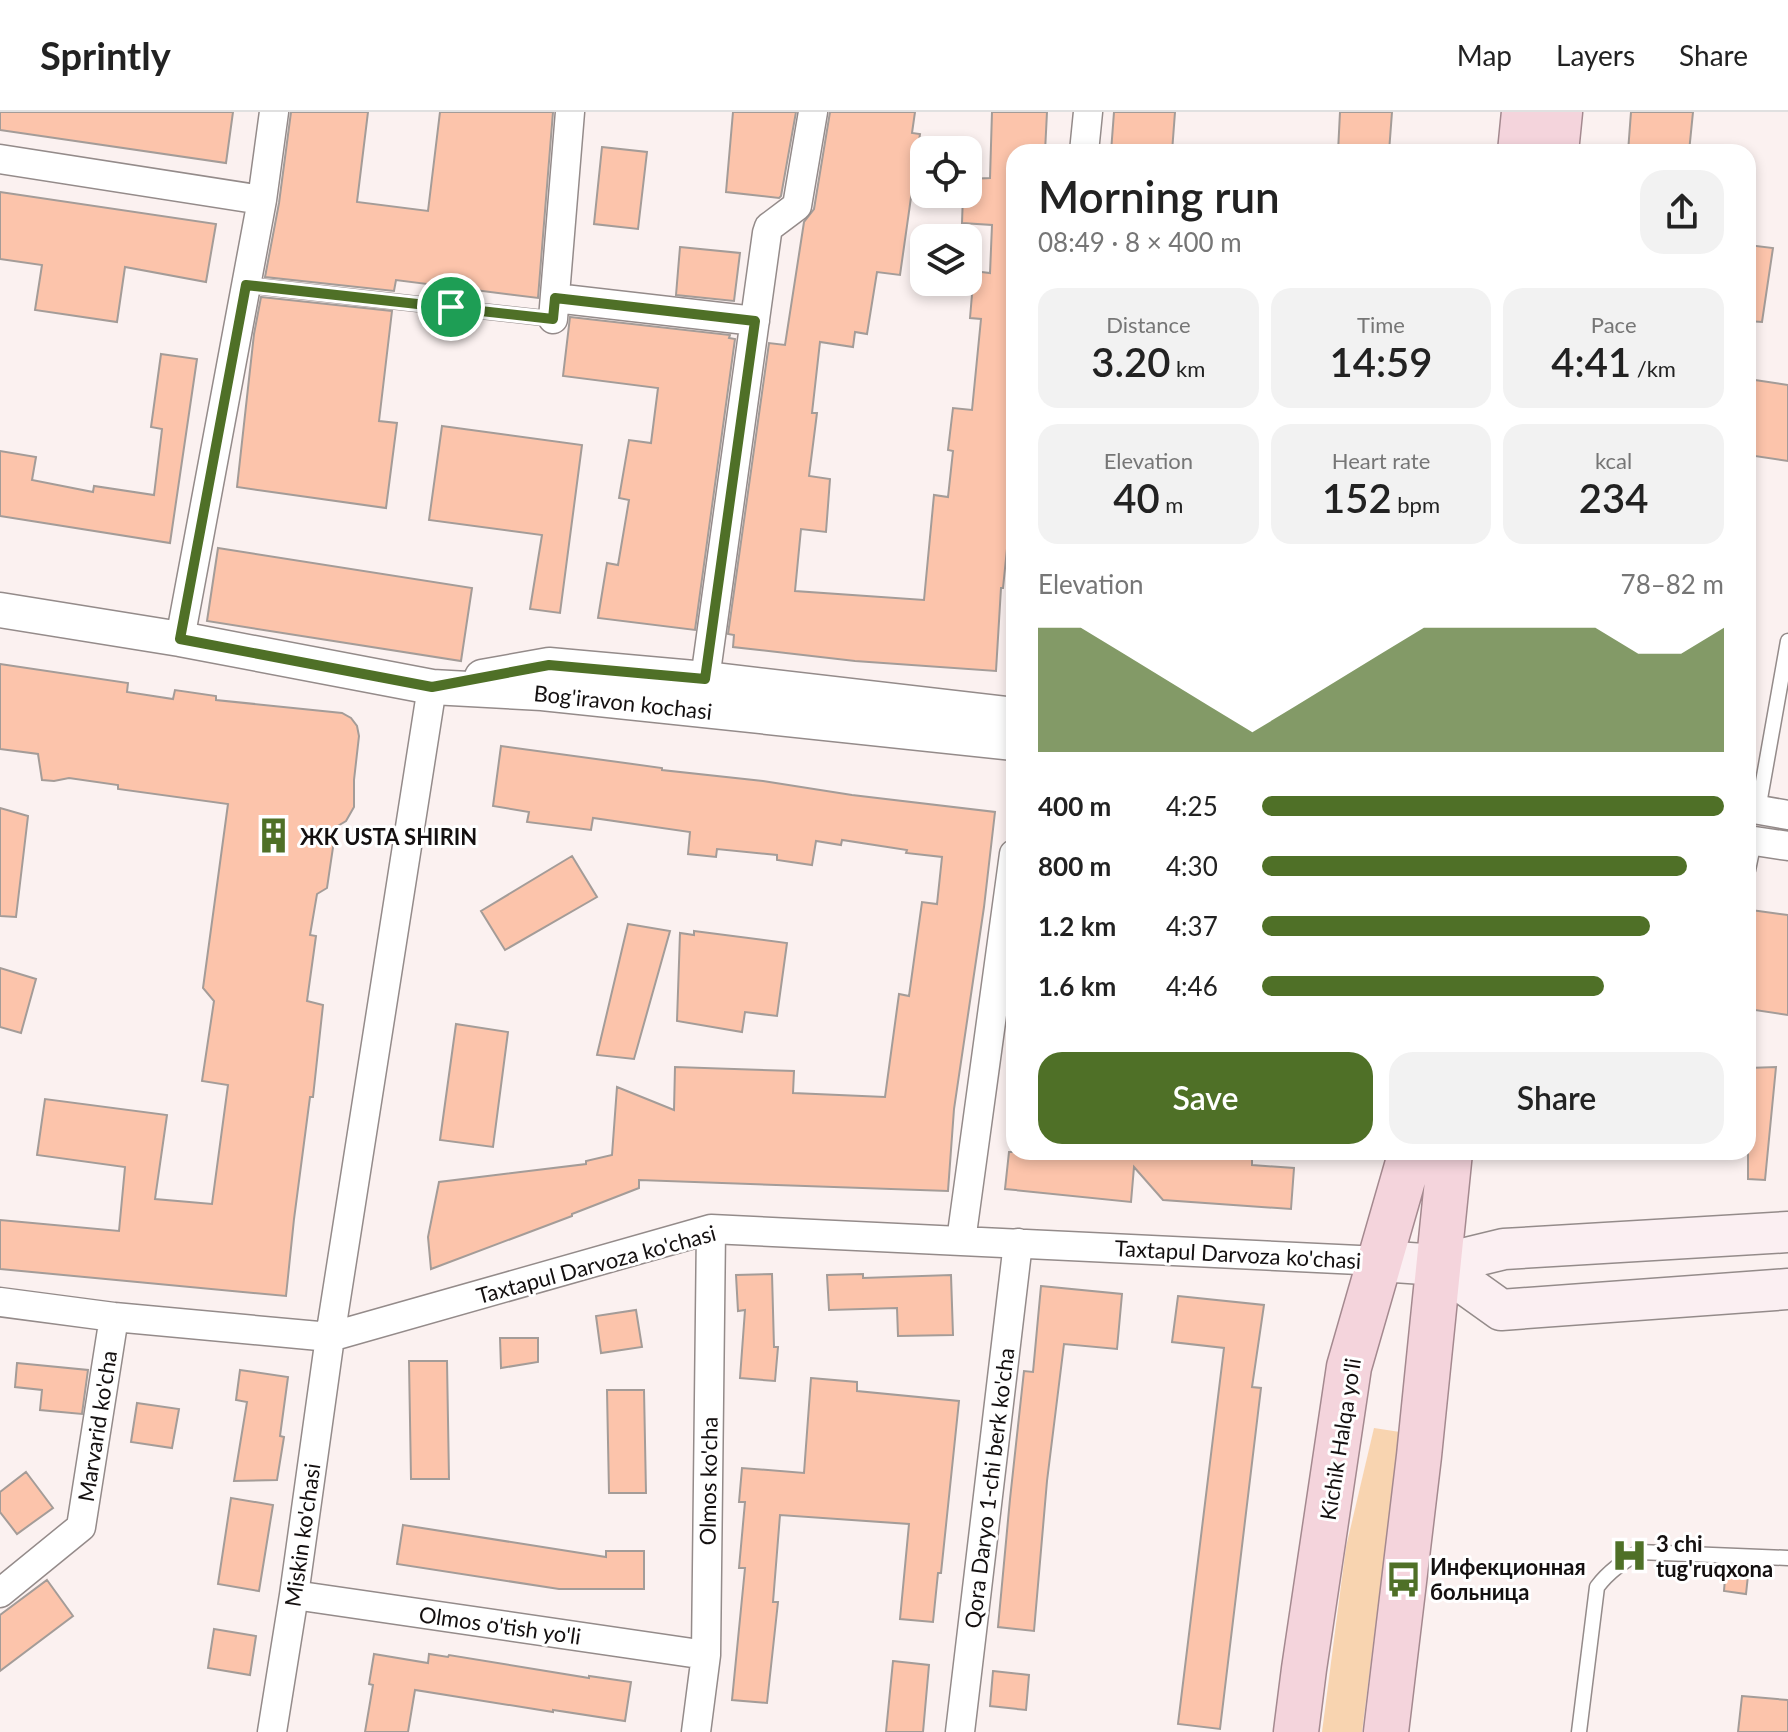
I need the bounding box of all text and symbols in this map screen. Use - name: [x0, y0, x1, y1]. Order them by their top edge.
- text: Sprintly: [40, 32, 171, 78]
- text: Map: [1457, 38, 1512, 72]
- text: Layers: [1556, 38, 1635, 72]
- text: Share: [1679, 38, 1748, 72]
- map controls: [910, 136, 982, 296]
- button: locate: [910, 136, 982, 208]
- text: Morning run: [1038, 170, 1280, 222]
- button: share: [1640, 170, 1724, 254]
- button: layers: [910, 224, 982, 296]
- text: 08:49 · 8 × 400 m: [1038, 226, 1242, 258]
- pin: [417, 273, 485, 341]
- icon: arrive: [429, 285, 473, 329]
- text: Distance: [1106, 311, 1191, 338]
- text: Time: [1357, 311, 1405, 338]
- text: Pace: [1591, 311, 1637, 338]
- text: 3.20: [1091, 338, 1170, 386]
- text: 14:59: [1330, 338, 1432, 386]
- text: 4:41: [1551, 338, 1631, 386]
- text: km: [1170, 355, 1205, 382]
- text: /km: [1631, 355, 1676, 382]
- text: Elevation: [1104, 447, 1193, 474]
- text: Heart rate: [1332, 447, 1430, 474]
- text: kcal: [1595, 447, 1632, 474]
- text: 40: [1113, 474, 1160, 522]
- text: 152: [1322, 474, 1392, 522]
- text: 234: [1579, 474, 1648, 522]
- text: m: [1160, 491, 1183, 518]
- text: bpm: [1392, 491, 1440, 518]
- text: Elevation: [1038, 568, 1144, 600]
- text: 78–82 m: [1621, 568, 1724, 600]
- street label: Bog'iravon kochasi: [532, 679, 714, 725]
- text: 400 m: [1038, 790, 1111, 822]
- text: 4:25: [1166, 790, 1218, 822]
- building icon: ЖК USTA SHIRIN: [255, 817, 293, 855]
- place label: ЖК USTA SHIRIN: [300, 823, 477, 850]
- text: 800 m: [1038, 850, 1111, 882]
- text: 4:30: [1166, 850, 1218, 882]
- text: 1.2 km: [1038, 910, 1116, 942]
- text: 4:37: [1166, 910, 1218, 942]
- text: 1.6 km: [1038, 970, 1116, 1002]
- text: 4:46: [1166, 970, 1218, 1002]
- button: Save: [1038, 1052, 1373, 1144]
- button: Share: [1389, 1052, 1724, 1144]
- street label: Taxtapul Darvoza ko'chasi: [473, 1219, 719, 1309]
- street label: Taxtapul Darvoza ko'chasi: [1114, 1234, 1362, 1274]
- street label: Qora Daryo 1-chi berk ko'cha: [958, 1346, 1020, 1630]
- street label: Marvarid ko'cha: [72, 1349, 122, 1503]
- street label: Kichik Halqa yo'li: [1314, 1356, 1366, 1522]
- street label: Olmos ko'cha: [693, 1416, 723, 1546]
- street label: Miskin ko'chasi: [279, 1462, 325, 1608]
- place label: 3 chi tug'ruqxona: [1656, 1530, 1773, 1582]
- hospital icon: 3 chi tug'ruqxona: [1611, 1537, 1649, 1575]
- place label: Инфекционная больница: [1430, 1553, 1586, 1605]
- bus stop icon: Инфекционная больница: [1385, 1560, 1423, 1598]
- street label: Olmos o'tish yo'li: [417, 1600, 583, 1650]

